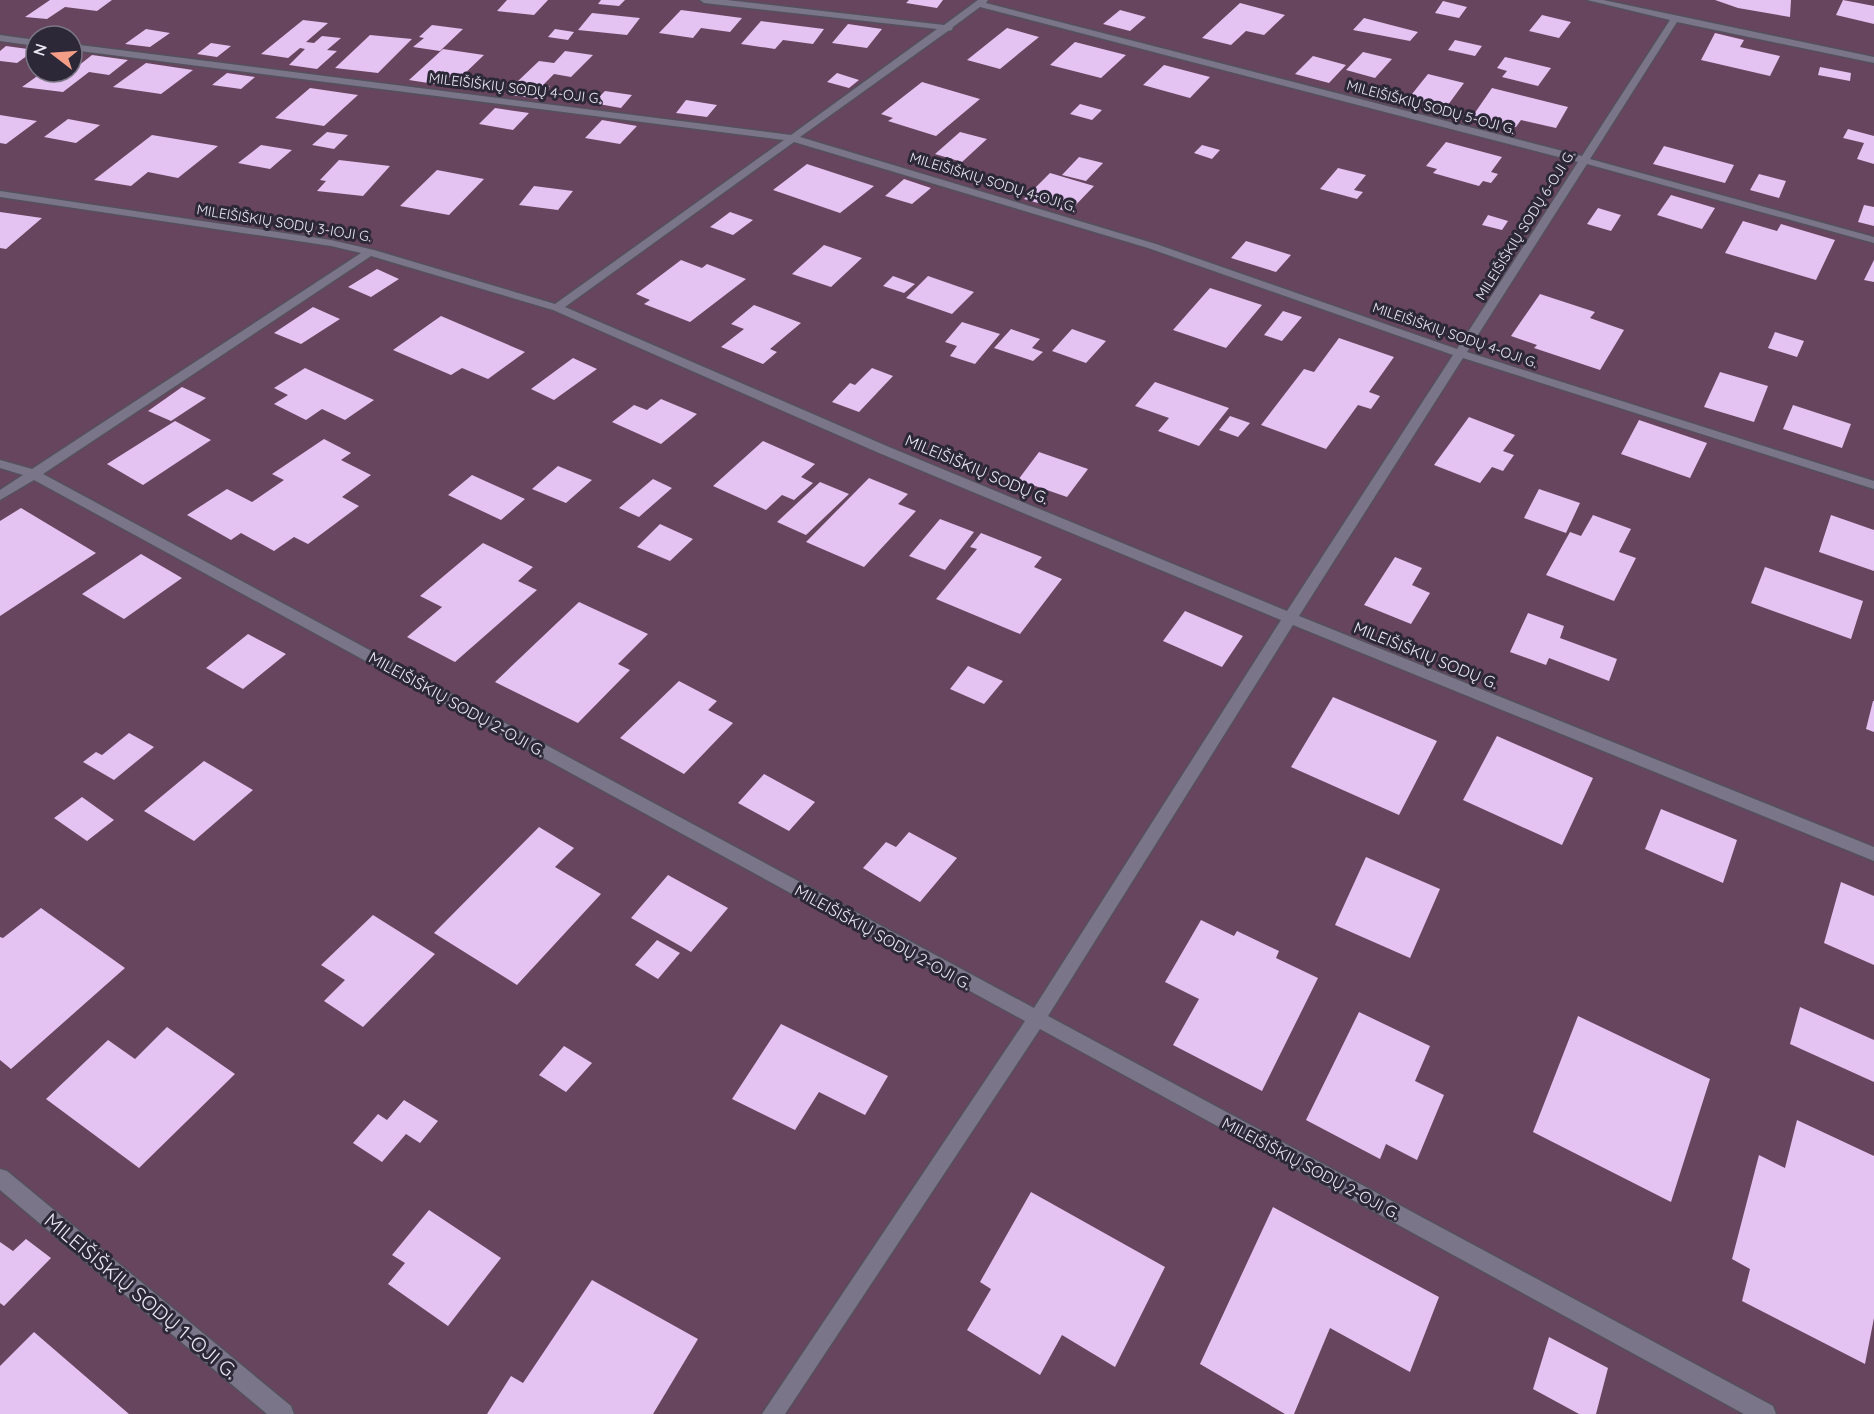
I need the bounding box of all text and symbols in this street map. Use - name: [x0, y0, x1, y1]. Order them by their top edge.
- north arrow: [24, 24, 84, 84]
- text: N: [28, 41, 51, 58]
- street label: MILEIŠIŠKIŲ SODŲ 4-OJI G.: [428, 69, 602, 107]
- street label: MILEIŠIŠKIŲ SODŲ 5-OJI G.: [1345, 76, 1517, 138]
- street label: MILEIŠIŠKIŲ SODŲ 6-OJI G.: [1471, 147, 1579, 303]
- street label: MILEIŠIŠKIŲ SODŲ 4-OJI G.: [907, 148, 1079, 216]
- street label: MILEIŠIŠKIŲ SODŲ 3-IOJI G.: [195, 200, 373, 246]
- street label: MILEIŠIŠKIŲ SODŲ 4-OJI G.: [1370, 298, 1540, 372]
- street label: MILEIŠIŠKIŲ SODŲ G.: [902, 430, 1052, 508]
- street label: MILEIŠIŠKIŲ SODŲ G.: [1351, 617, 1501, 693]
- street label: MILEIŠIŠKIŲ SODŲ 2-OJI G.: [365, 647, 549, 761]
- street label: MILEIŠIŠKIŲ SODŲ 2-OJI G.: [791, 880, 975, 994]
- street label: MILEIŠIŠKIŲ SODŲ 2-OJI G.: [1219, 1113, 1403, 1223]
- street label: MILEIŠIŠKIŲ SODŲ 1-OJI G.: [40, 1207, 243, 1384]

